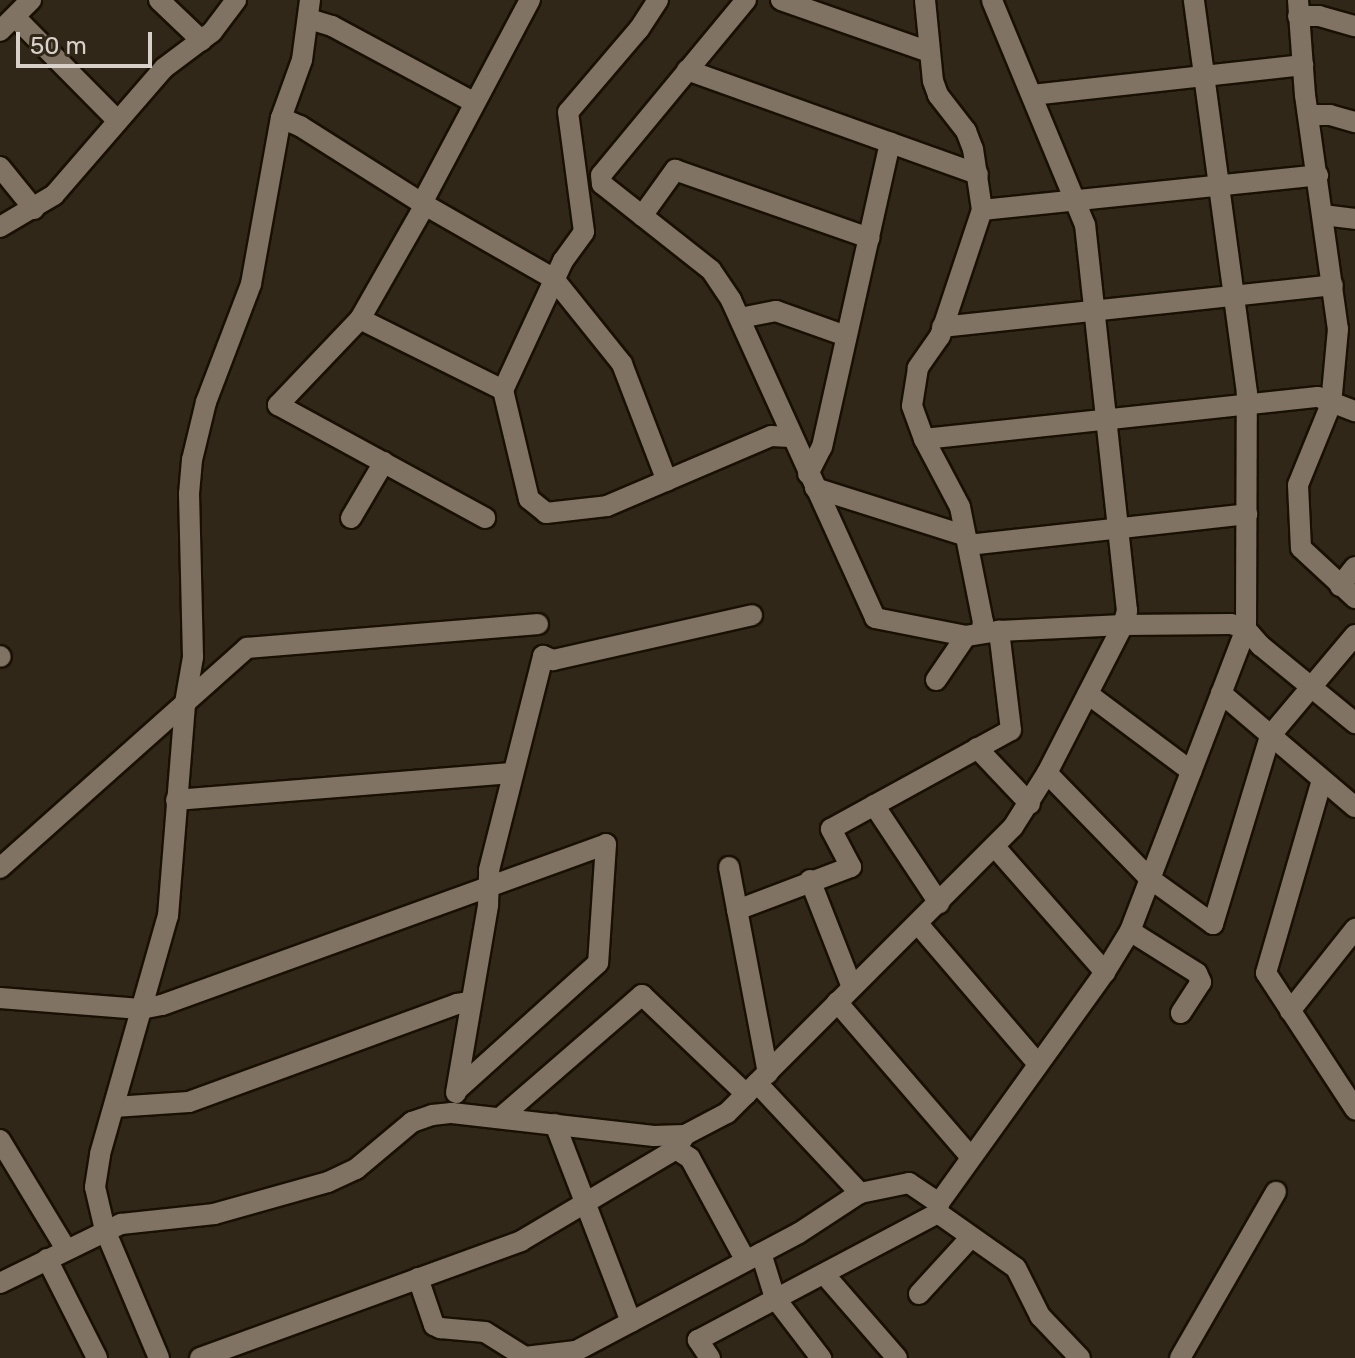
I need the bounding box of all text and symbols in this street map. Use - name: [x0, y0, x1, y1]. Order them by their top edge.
- scale bar: [20, 16, 156, 66]
- text: 50 m: [30, 32, 87, 60]

